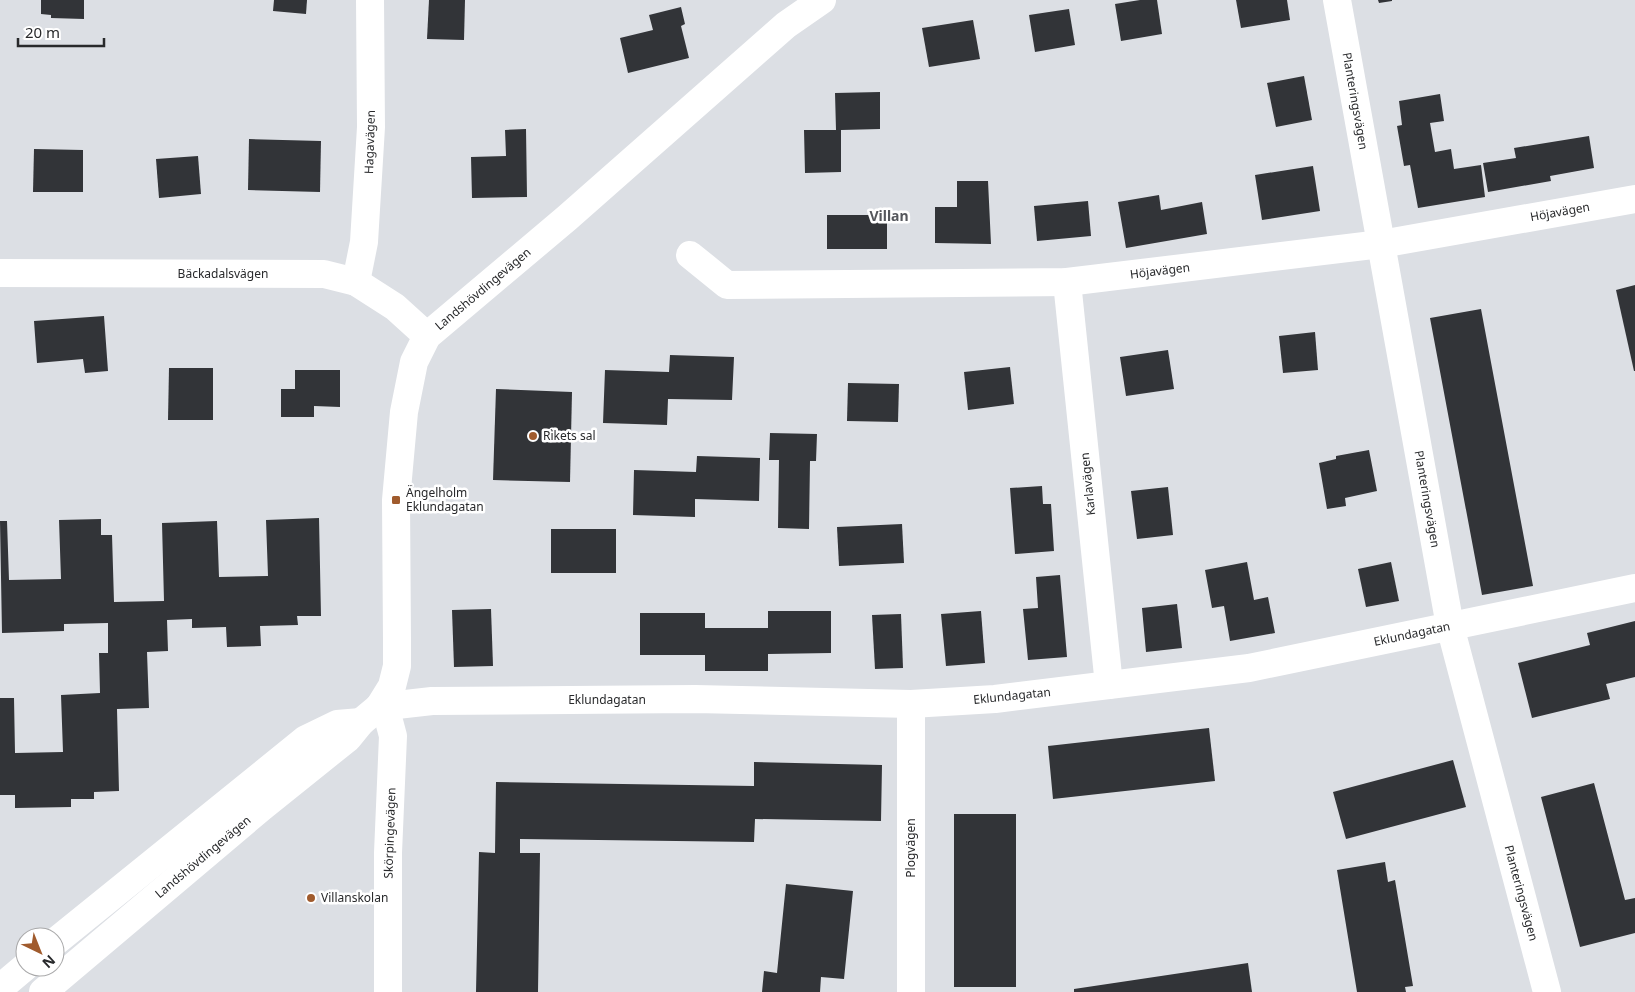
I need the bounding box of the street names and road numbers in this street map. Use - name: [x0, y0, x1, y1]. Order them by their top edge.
- street label: Planteringsvägen: [1339, 51, 1372, 151]
- street label: Hagavägen: [360, 110, 379, 174]
- street label: Höjavägen: [1529, 198, 1591, 225]
- street label: Landshövdingevägen: [431, 243, 534, 334]
- street label: Höjavägen: [1129, 258, 1191, 283]
- street label: Bäckadalsvägen: [178, 265, 268, 282]
- street label: Planteringsvägen: [1411, 449, 1444, 549]
- street label: Karlavägen: [1076, 452, 1099, 516]
- street label: Eklundagatan: [1372, 617, 1452, 650]
- street label: Eklundagatan: [972, 683, 1051, 708]
- street label: Eklundagatan: [568, 691, 646, 708]
- street label: Skörpingevägen: [379, 787, 400, 879]
- street label: Landshövdingevägen: [151, 811, 254, 902]
- street label: Plogvägen: [902, 818, 919, 878]
- street label: Planteringsvägen: [1501, 843, 1542, 943]

